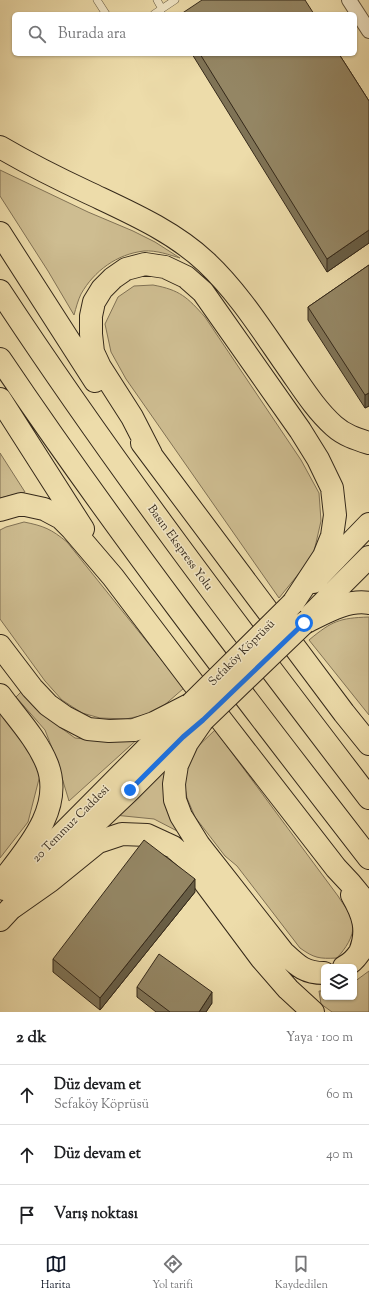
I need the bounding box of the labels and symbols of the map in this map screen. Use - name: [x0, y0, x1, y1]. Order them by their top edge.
- street label: Basın Ekspress Yolu: [143, 501, 217, 595]
- route start: [295, 614, 313, 632]
- street label: Sefaköy Köprüsü: [205, 616, 279, 690]
- street label: 20 Temmuz Caddesi: [28, 781, 114, 867]
- route end: [121, 781, 139, 799]

